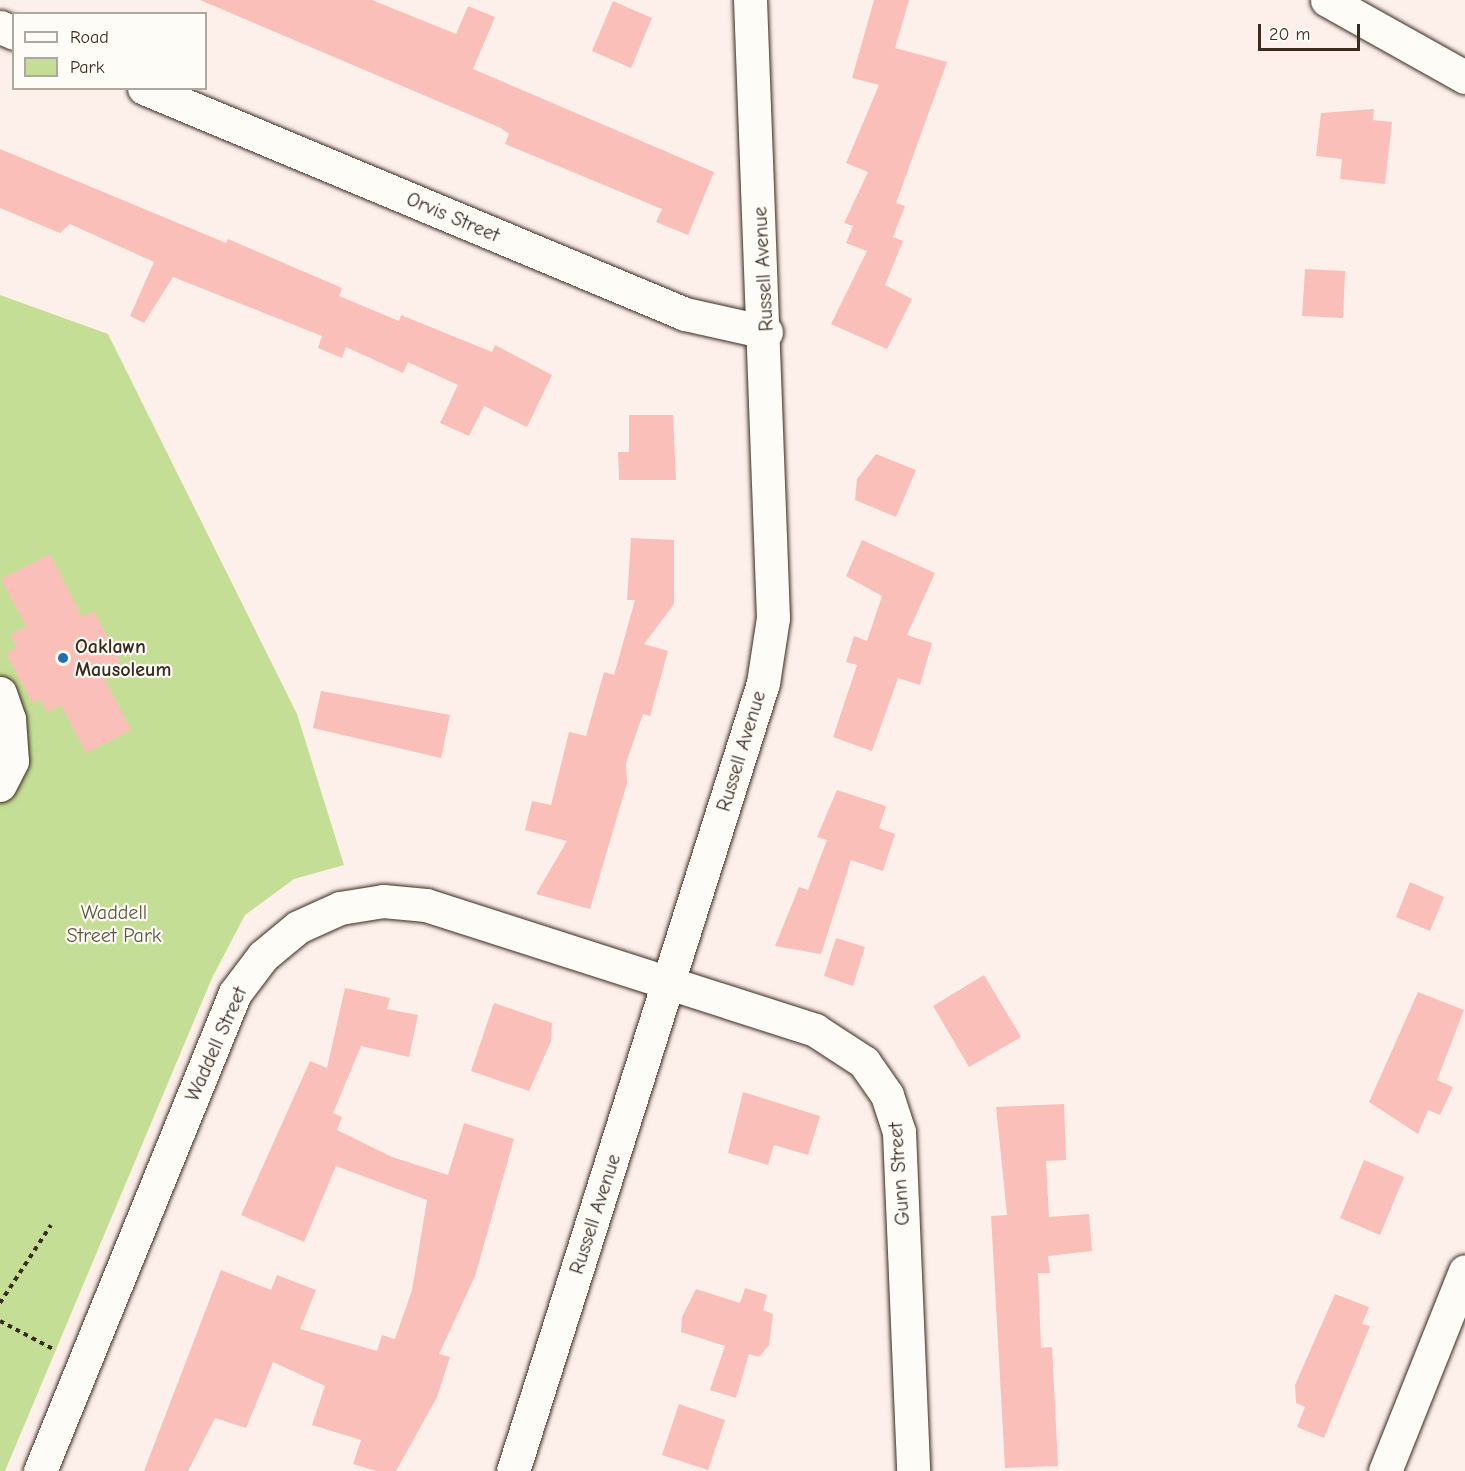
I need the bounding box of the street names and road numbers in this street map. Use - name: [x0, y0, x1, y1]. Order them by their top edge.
- street label: Orvis Street: [403, 187, 503, 247]
- street label: Russell Avenue: [748, 206, 778, 332]
- street label: Russell Avenue: [711, 688, 771, 814]
- street label: Waddell Street: [180, 983, 252, 1105]
- street label: Gunn Street: [883, 1122, 915, 1226]
- street label: Russell Avenue: [564, 1151, 626, 1277]

